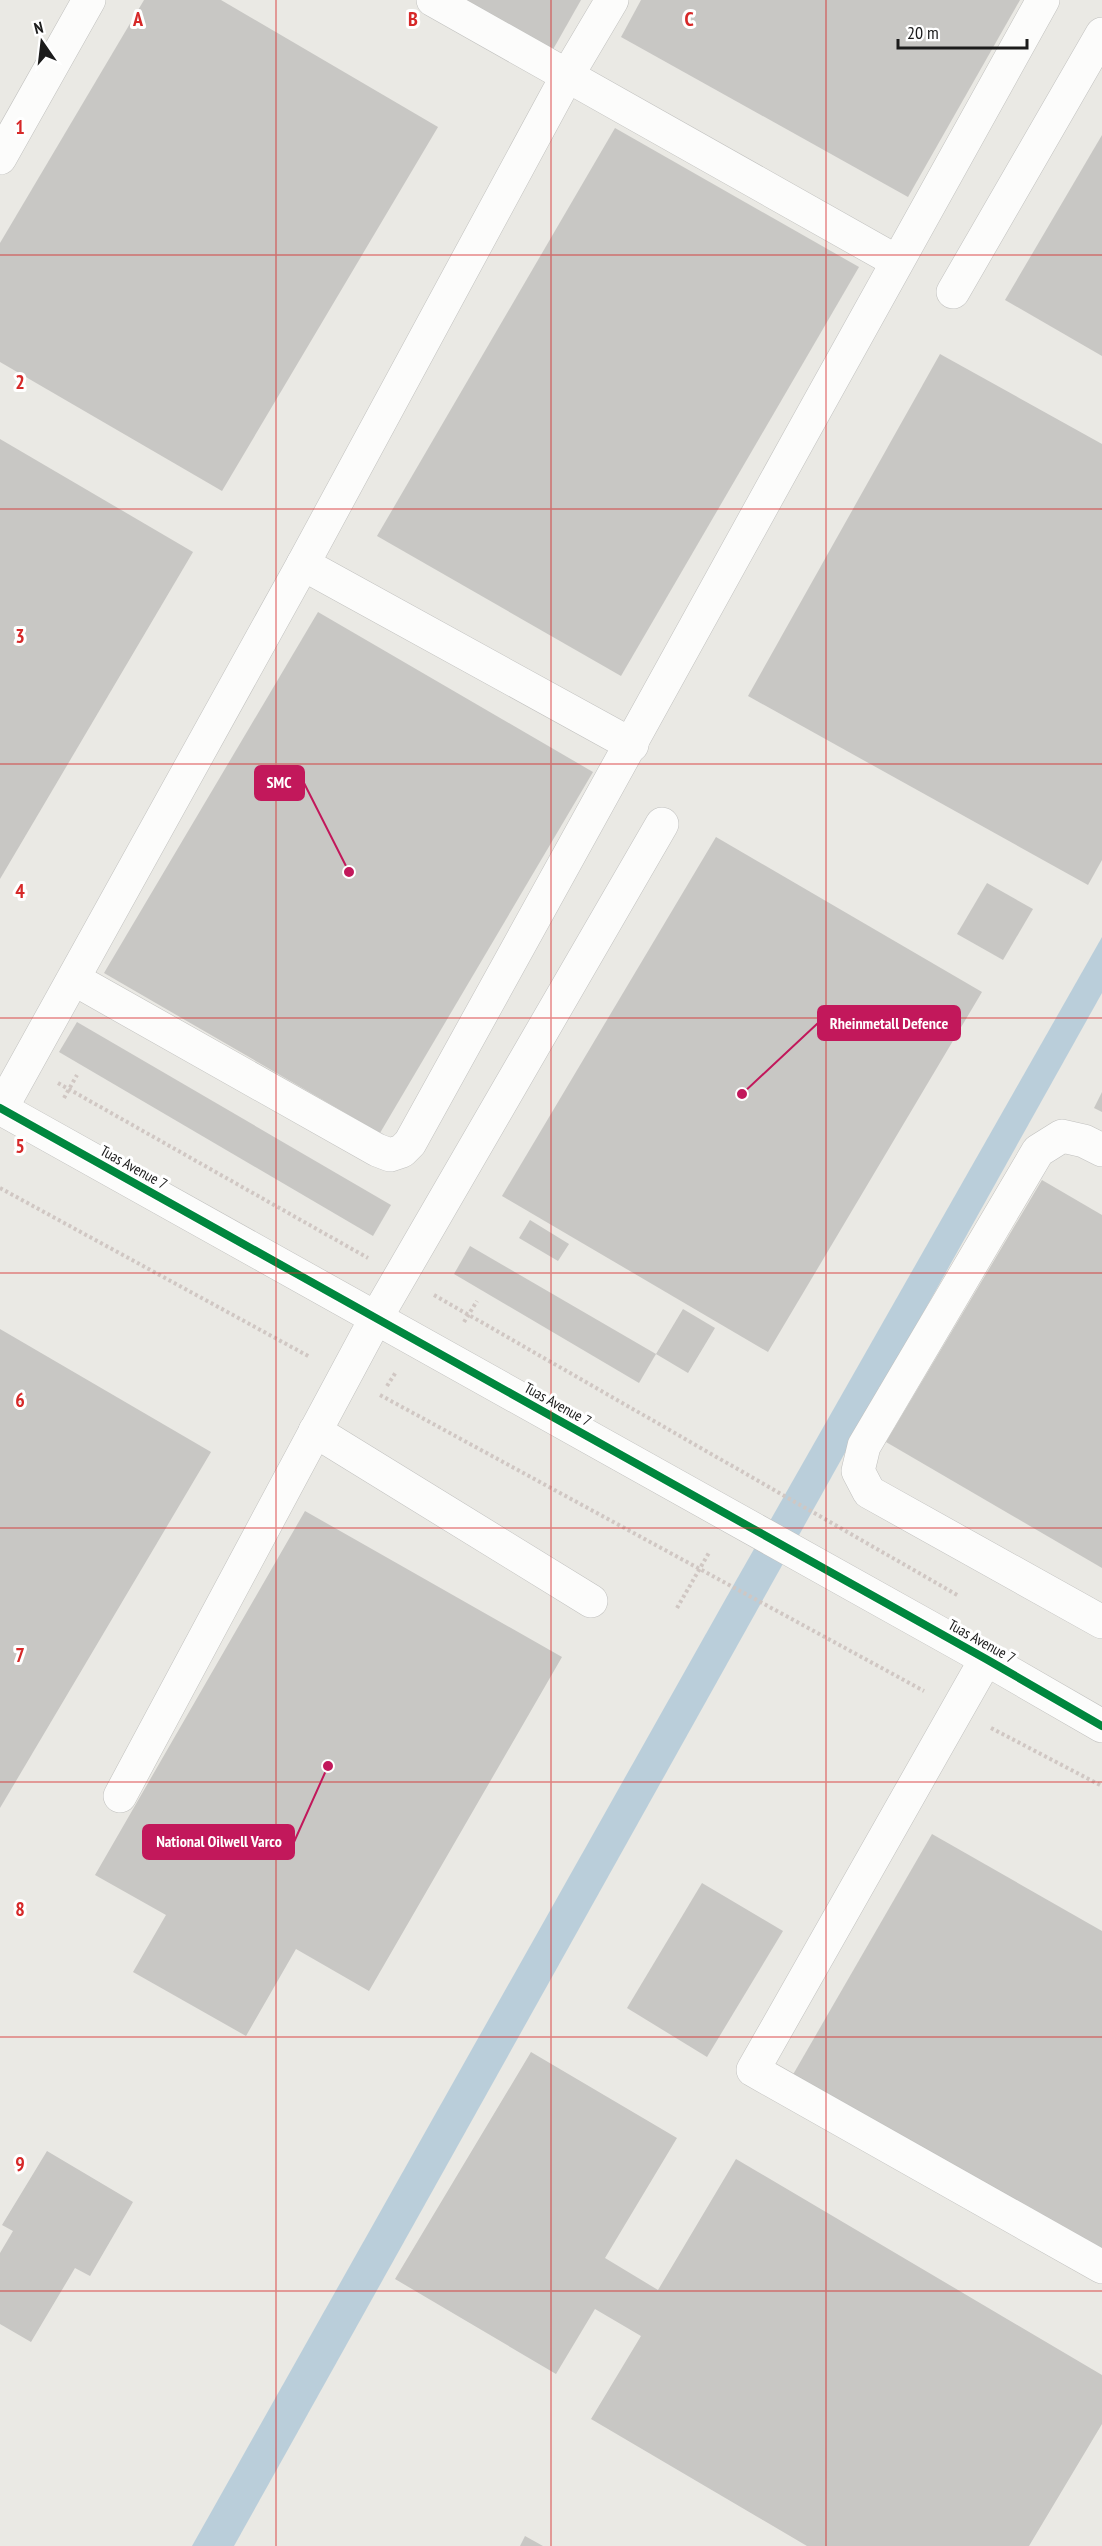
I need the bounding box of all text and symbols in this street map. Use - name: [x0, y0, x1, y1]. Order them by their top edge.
- text: A: [132, 6, 144, 32]
- text: B: [408, 6, 418, 32]
- text: C: [684, 6, 694, 32]
- north arrow: [12, 12, 72, 72]
- scale bar: [898, 12, 1027, 50]
- text: N: [32, 17, 45, 38]
- text: 20 m: [907, 21, 939, 44]
- text: 1: [15, 114, 25, 140]
- text: 2: [15, 369, 25, 395]
- text: 3: [15, 623, 25, 649]
- callout: SMC: [255, 766, 304, 800]
- text: SMC: [267, 772, 292, 792]
- text: 4: [15, 878, 25, 904]
- callout: Rheinmetall Defence: [818, 1006, 960, 1040]
- text: Rheinmetall Defence: [830, 1013, 948, 1033]
- text: 5: [15, 1133, 25, 1159]
- street label: Tuas Avenue 7: [97, 1141, 171, 1193]
- street label: Tuas Avenue 7: [521, 1378, 595, 1430]
- text: 6: [15, 1387, 25, 1413]
- street label: Tuas Avenue 7: [945, 1615, 1019, 1667]
- text: 7: [15, 1642, 25, 1668]
- callout: National Oilwell Varco: [143, 1825, 294, 1859]
- text: National Oilwell Varco: [156, 1831, 282, 1851]
- text: 8: [15, 1896, 25, 1922]
- text: 9: [15, 2151, 25, 2177]

